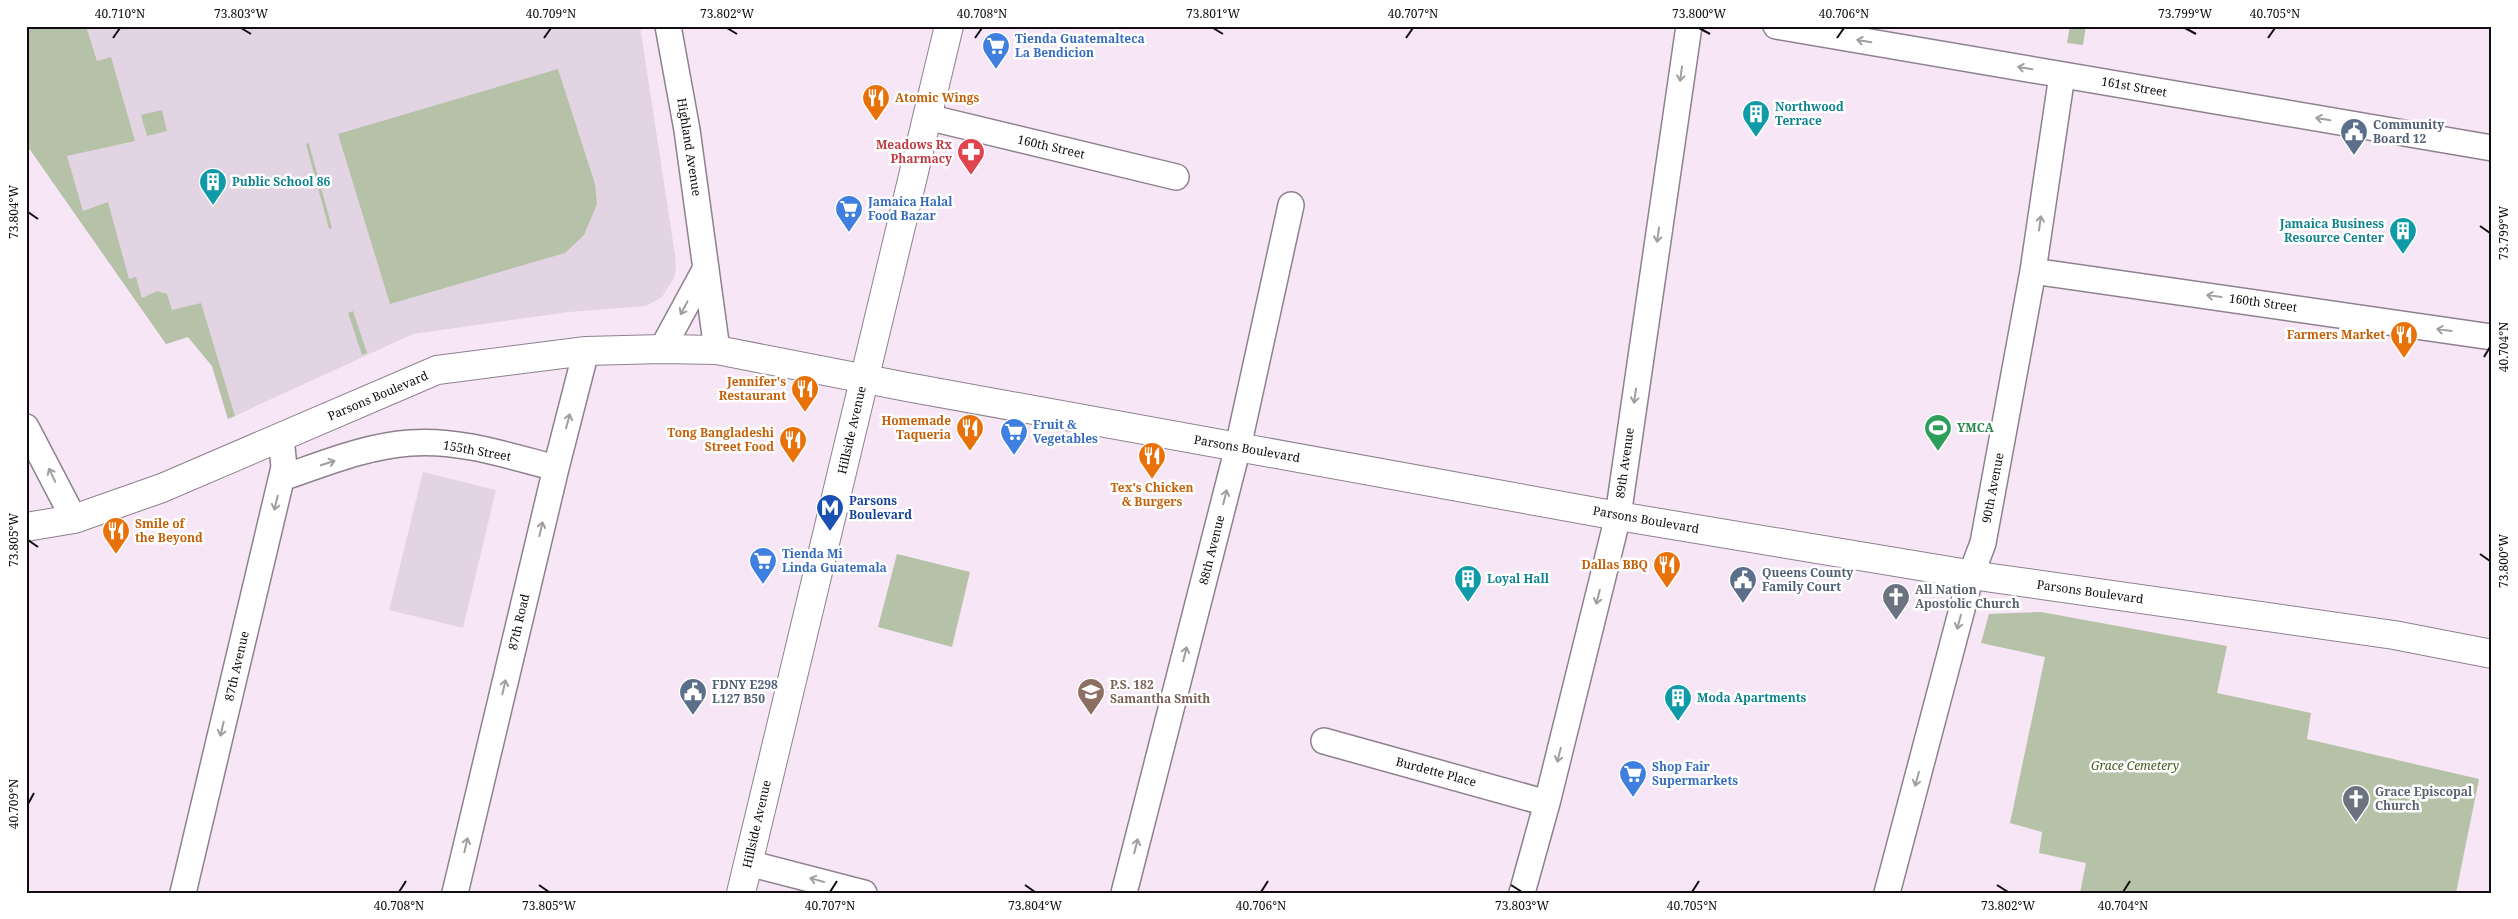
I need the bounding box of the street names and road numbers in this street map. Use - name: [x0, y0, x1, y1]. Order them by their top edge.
- street label: 161st Street: [2100, 72, 2168, 101]
- street label: Highland Avenue: [673, 97, 706, 197]
- street label: 160th Street: [1016, 131, 1086, 163]
- street label: 160th Street: [2228, 289, 2298, 316]
- street label: Parsons Boulevard: [325, 366, 431, 424]
- street label: Hillside Avenue: [833, 384, 870, 476]
- street label: 89th Avenue: [1611, 426, 1638, 499]
- street label: Parsons Boulevard: [1193, 431, 1302, 466]
- street label: 155th Street: [442, 436, 512, 465]
- street label: 90th Avenue: [1977, 451, 2008, 525]
- street label: Parsons Boulevard: [1592, 502, 1701, 537]
- street label: 88th Avenue: [1195, 513, 1228, 587]
- street label: Parsons Boulevard: [2036, 576, 2145, 607]
- street label: 87th Road: [504, 591, 533, 652]
- street label: 87th Avenue: [220, 629, 253, 703]
- street label: Burdette Place: [1394, 753, 1478, 790]
- street label: Hillside Avenue: [738, 778, 775, 870]

